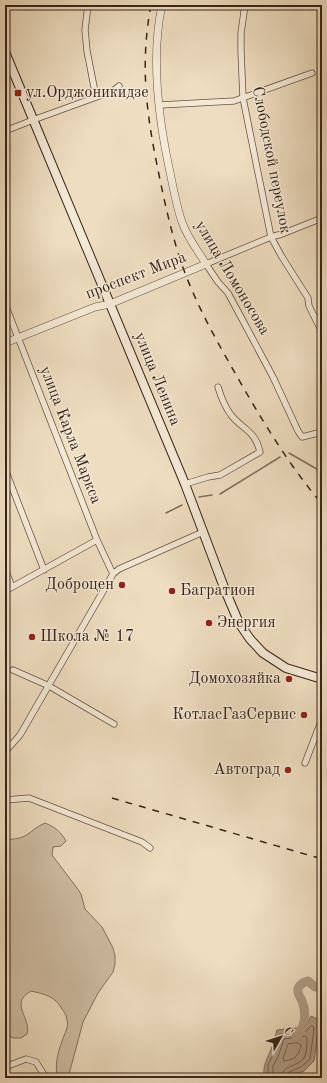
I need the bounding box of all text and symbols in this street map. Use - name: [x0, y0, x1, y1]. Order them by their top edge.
- place label: ул.Орджоникидзе: [26, 85, 149, 101]
- street label: Слободской переулок: [249, 85, 293, 235]
- marker: ул.Орджоникидзе: [13, 88, 23, 98]
- street label: улица Ломоносова: [192, 218, 272, 338]
- street label: проспект Мира: [83, 249, 189, 303]
- street label: улица Ленина: [131, 330, 183, 428]
- street label: улица Карла Маркса: [36, 364, 104, 506]
- place label: Доброцен: [45, 577, 114, 593]
- marker: Доброцен: [117, 580, 127, 590]
- place label: Багратион: [180, 583, 255, 599]
- marker: Багратион: [167, 586, 177, 596]
- place label: Энергия: [217, 615, 276, 631]
- marker: Энергия: [204, 618, 214, 628]
- place label: Школа № 17: [40, 629, 134, 645]
- marker: Школа № 17: [27, 632, 37, 642]
- place label: Домохозяйка: [189, 671, 281, 687]
- marker: Домохозяйка: [284, 674, 294, 684]
- place label: КотласГазСервис: [172, 707, 296, 723]
- marker: КотласГазСервис: [299, 710, 309, 720]
- place label: Автоград: [214, 762, 280, 778]
- marker: Автоград: [283, 765, 293, 775]
- north arrow: [261, 1017, 301, 1057]
- text: С: [281, 1025, 294, 1038]

